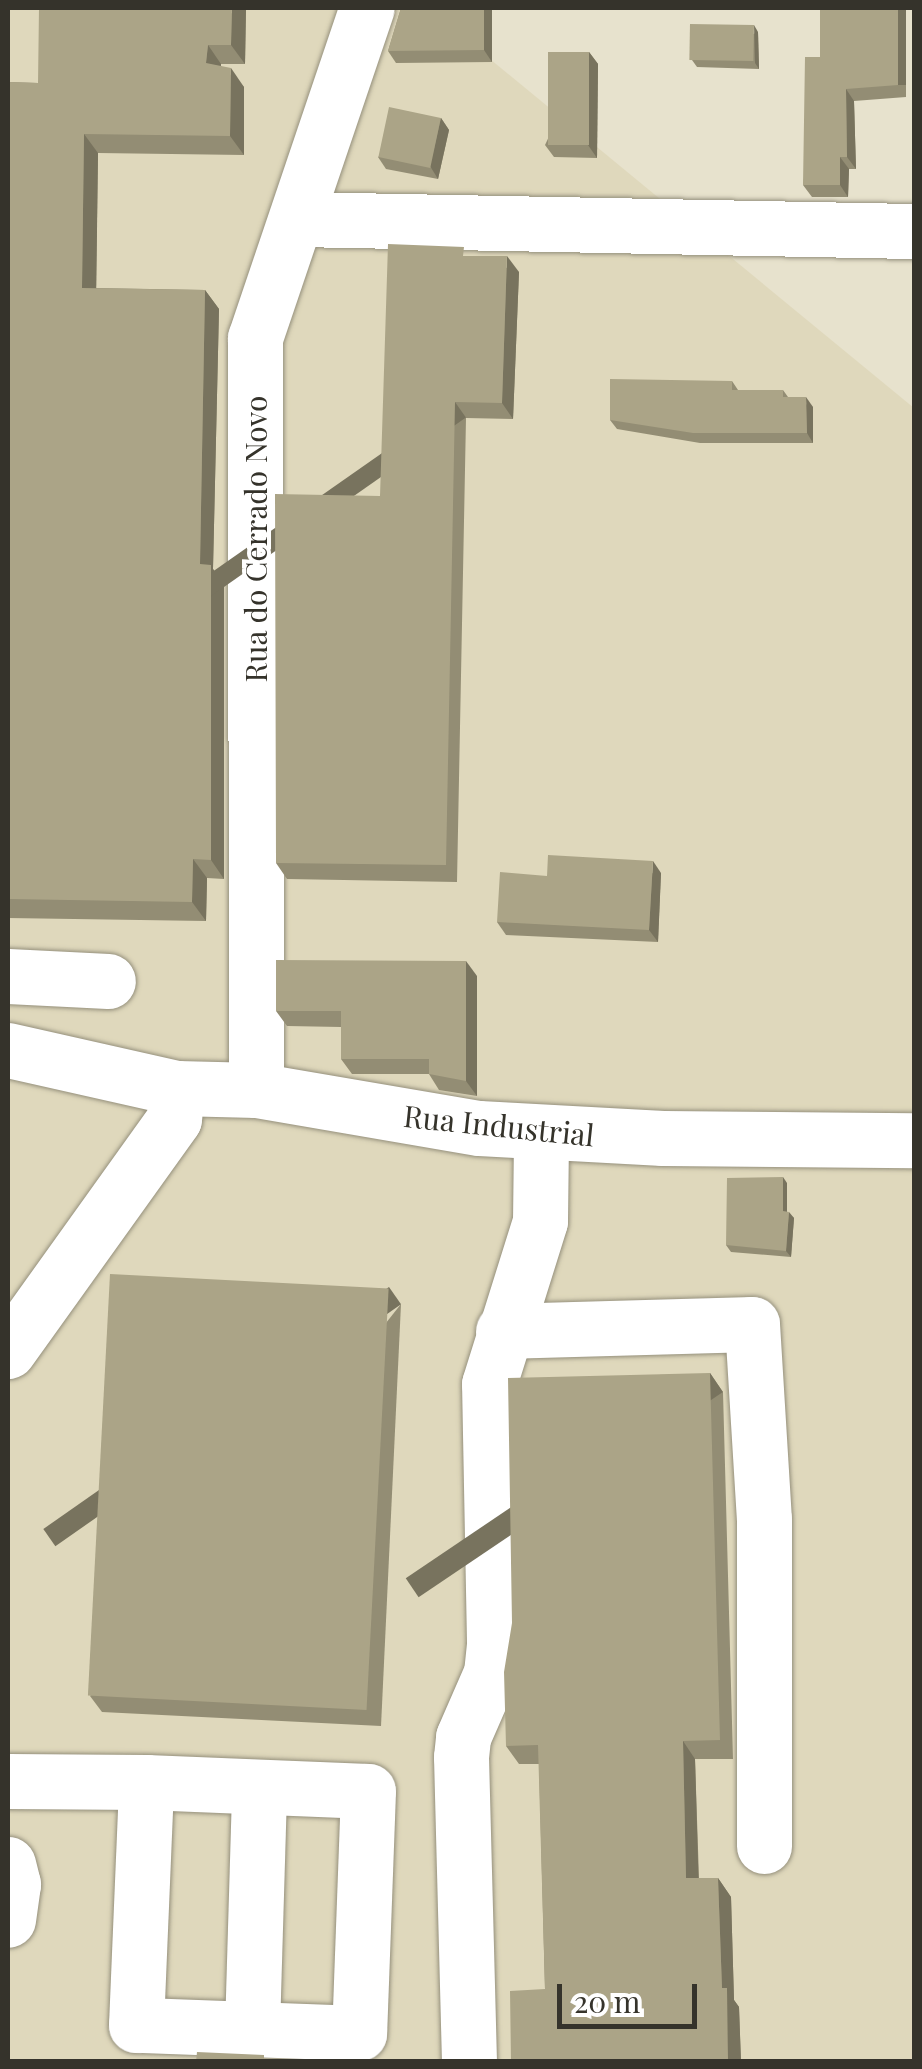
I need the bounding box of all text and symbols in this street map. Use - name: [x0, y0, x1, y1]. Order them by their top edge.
- street label: Rua do Cerrado Novo: [237, 395, 273, 683]
- street label: Rua Industrial: [402, 1097, 596, 1153]
- scale bar: [562, 1964, 702, 2026]
- text: 20 m: [574, 1981, 640, 2021]

